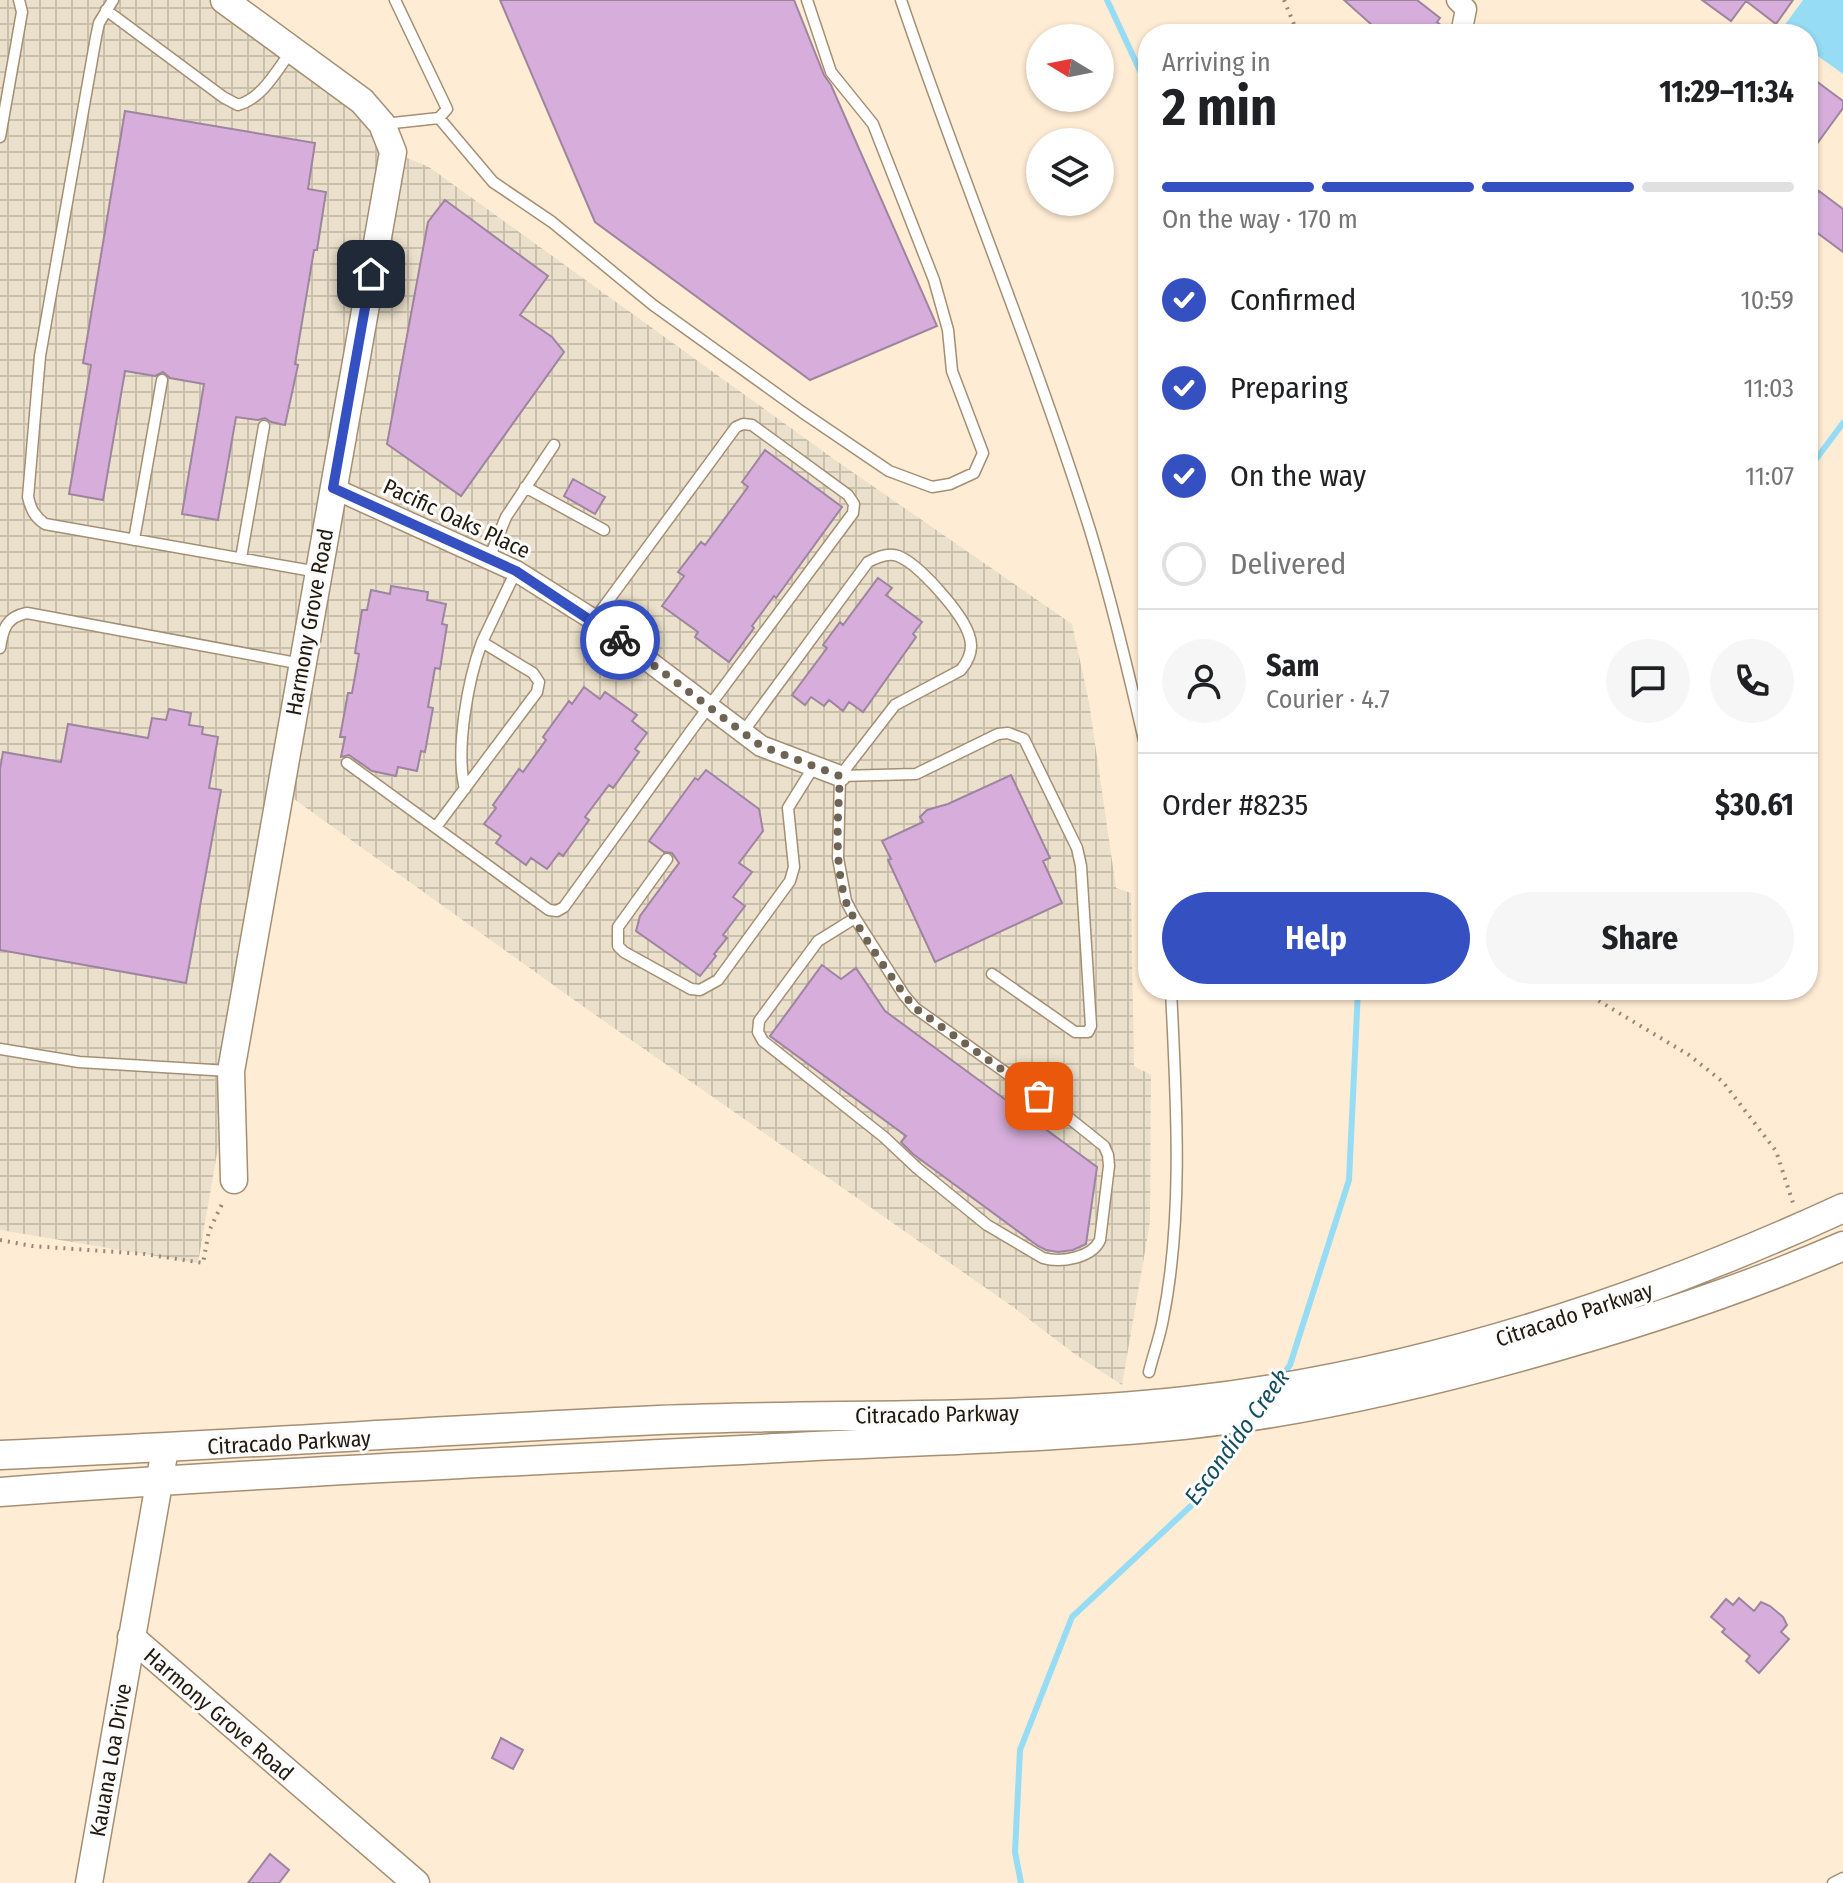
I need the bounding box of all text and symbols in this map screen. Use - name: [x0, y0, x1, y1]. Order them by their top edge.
- north arrow: [1026, 24, 1114, 112]
- map controls: [1026, 24, 1114, 216]
- text: Arriving in: [1162, 47, 1271, 78]
- text: 11:29–11:34: [1659, 74, 1794, 110]
- text: 2 min: [1162, 76, 1277, 139]
- button: layers: [1026, 128, 1114, 216]
- text: On the way · 170 m: [1162, 204, 1358, 235]
- pin: [337, 240, 405, 308]
- icon: home: [349, 252, 393, 296]
- icon: check: [1162, 278, 1206, 322]
- text: Confirmed: [1230, 282, 1356, 318]
- text: 10:59: [1741, 285, 1794, 316]
- icon: check: [1162, 366, 1206, 410]
- text: Preparing: [1230, 370, 1348, 406]
- text: 11:03: [1744, 373, 1794, 404]
- icon: check: [1162, 454, 1206, 498]
- text: On the way: [1230, 458, 1366, 494]
- text: 11:07: [1745, 461, 1794, 492]
- street label: Pacific Oaks Place: [379, 473, 535, 564]
- street label: Harmony Grove Road: [280, 527, 339, 718]
- text: Delivered: [1230, 546, 1346, 582]
- courier: [580, 600, 660, 680]
- icon: bike: [598, 618, 642, 662]
- button: person: [1162, 639, 1246, 723]
- button: chat: [1606, 639, 1690, 723]
- button: phone: [1710, 639, 1794, 723]
- text: Sam: [1266, 648, 1319, 684]
- text: Courier · 4.7: [1266, 684, 1390, 715]
- text: Order #8235: [1162, 787, 1308, 823]
- text: $30.61: [1715, 787, 1794, 823]
- button: Help: [1162, 892, 1470, 984]
- button: Share: [1486, 892, 1794, 984]
- pin: [1005, 1062, 1073, 1130]
- icon: bag: [1017, 1074, 1061, 1118]
- street label: Citracado Parkway: [1492, 1276, 1656, 1353]
- water label: Escondido Creek: [1179, 1364, 1295, 1510]
- street label: Citracado Parkway: [855, 1400, 1019, 1429]
- street label: Citracado Parkway: [207, 1425, 372, 1460]
- street label: Harmony Grove Road: [138, 1642, 299, 1787]
- street label: Kauana Loa Drive: [84, 1681, 137, 1839]

